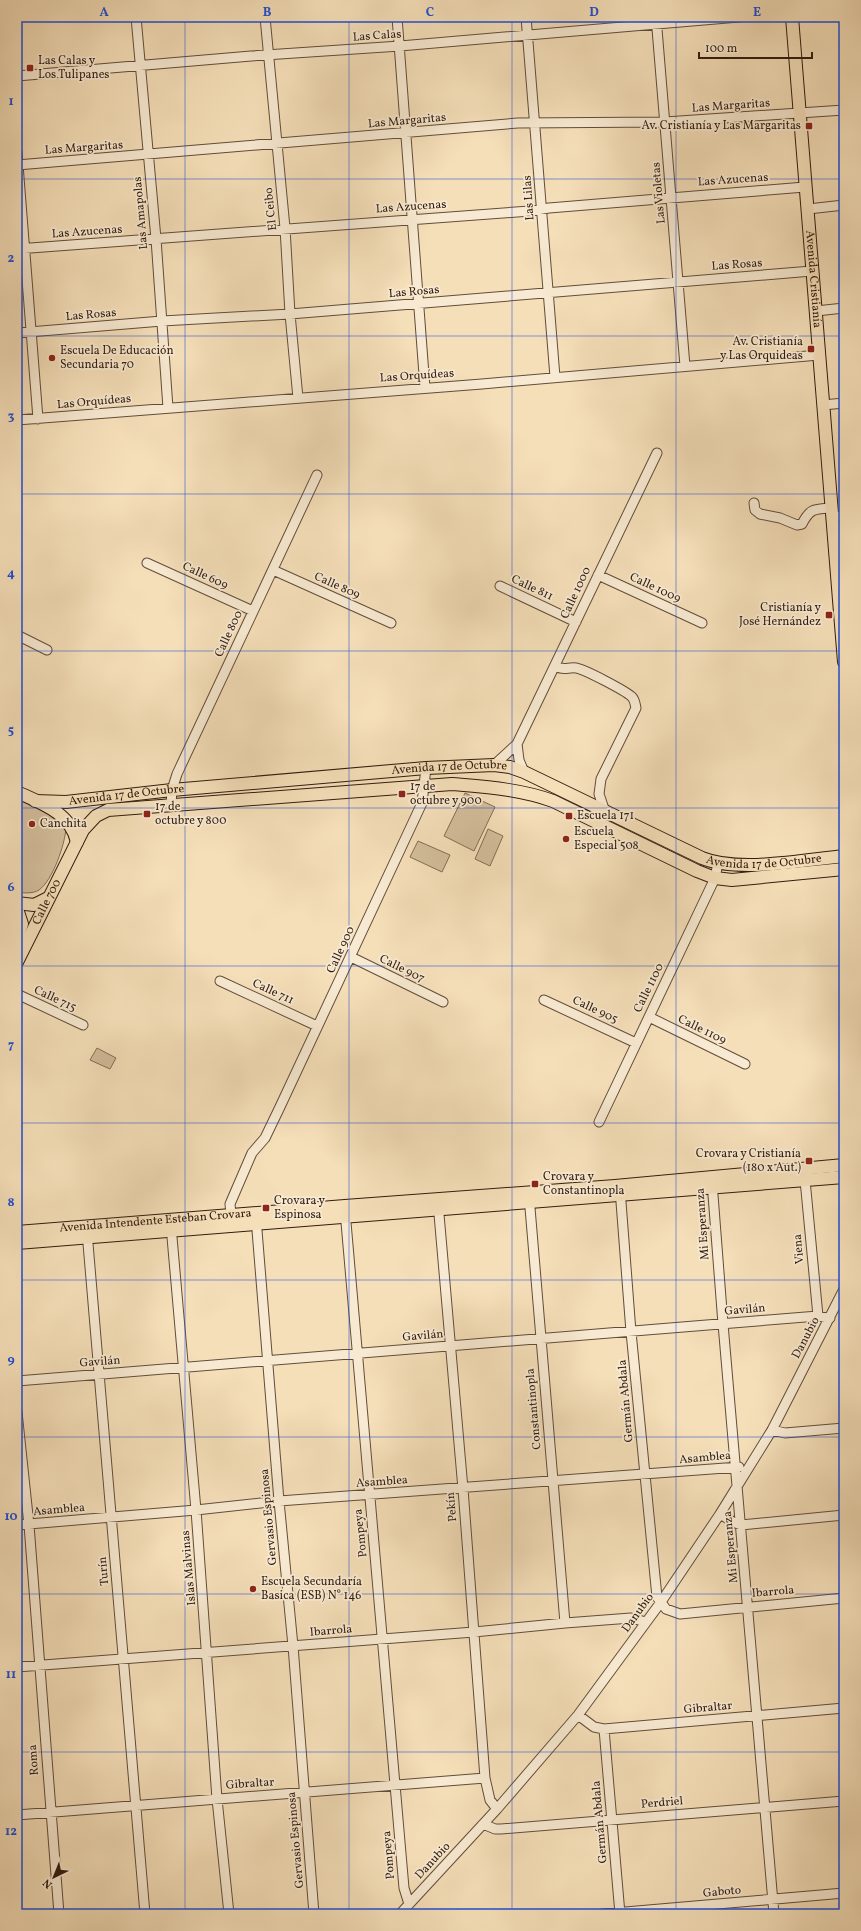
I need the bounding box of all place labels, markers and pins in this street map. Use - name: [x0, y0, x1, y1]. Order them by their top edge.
- place label: Las Calas y Los Tulipanes: [38, 53, 110, 83]
- marker: Las Calas y Los Tulipanes: [25, 63, 35, 73]
- place label: Av. Cristianía y Las Margaritas: [642, 118, 801, 134]
- marker: Av. Cristianía y Las Margaritas: [804, 121, 814, 131]
- place label: Av. Cristianía y Las Orquideas: [720, 334, 803, 364]
- place label: Escuela De Educación Secundaria 70: [60, 343, 174, 373]
- marker: Av. Cristianía y Las Orquideas: [806, 344, 816, 354]
- marker: Escuela De Educación Secundaria 70: [47, 353, 57, 363]
- place label: Cristianía y José Hernández: [739, 600, 822, 630]
- marker: Cristianía y José Hernández: [824, 610, 834, 620]
- place label: 17 de octubre y 900: [410, 779, 482, 809]
- marker: 17 de octubre y 900: [397, 789, 407, 799]
- place label: 17 de octubre y 800: [155, 799, 226, 829]
- place label: Escuela 171: [577, 808, 634, 824]
- marker: 17 de octubre y 800: [142, 809, 152, 819]
- marker: Escuela 171: [564, 811, 574, 821]
- place label: Canchita: [40, 816, 87, 832]
- marker: Canchita: [27, 819, 37, 829]
- place label: Escuela Especial 508: [574, 824, 639, 854]
- marker: Escuela Especial 508: [561, 834, 571, 844]
- place label: Crovara y Cristianía (180 x Aut.): [696, 1146, 801, 1176]
- marker: Crovara y Cristianía (180 x Aut.): [804, 1156, 814, 1166]
- place label: Crovara y Constantinopla: [543, 1169, 625, 1199]
- marker: Crovara y Constantinopla: [530, 1179, 540, 1189]
- place label: Crovara y Espinosa: [274, 1193, 325, 1223]
- marker: Crovara y Espinosa: [261, 1203, 271, 1213]
- place label: Escuela Secundaría Basica (ESB) N° 146: [261, 1574, 362, 1604]
- marker: Escuela Secundaría Basica (ESB) N° 146: [248, 1584, 258, 1594]

